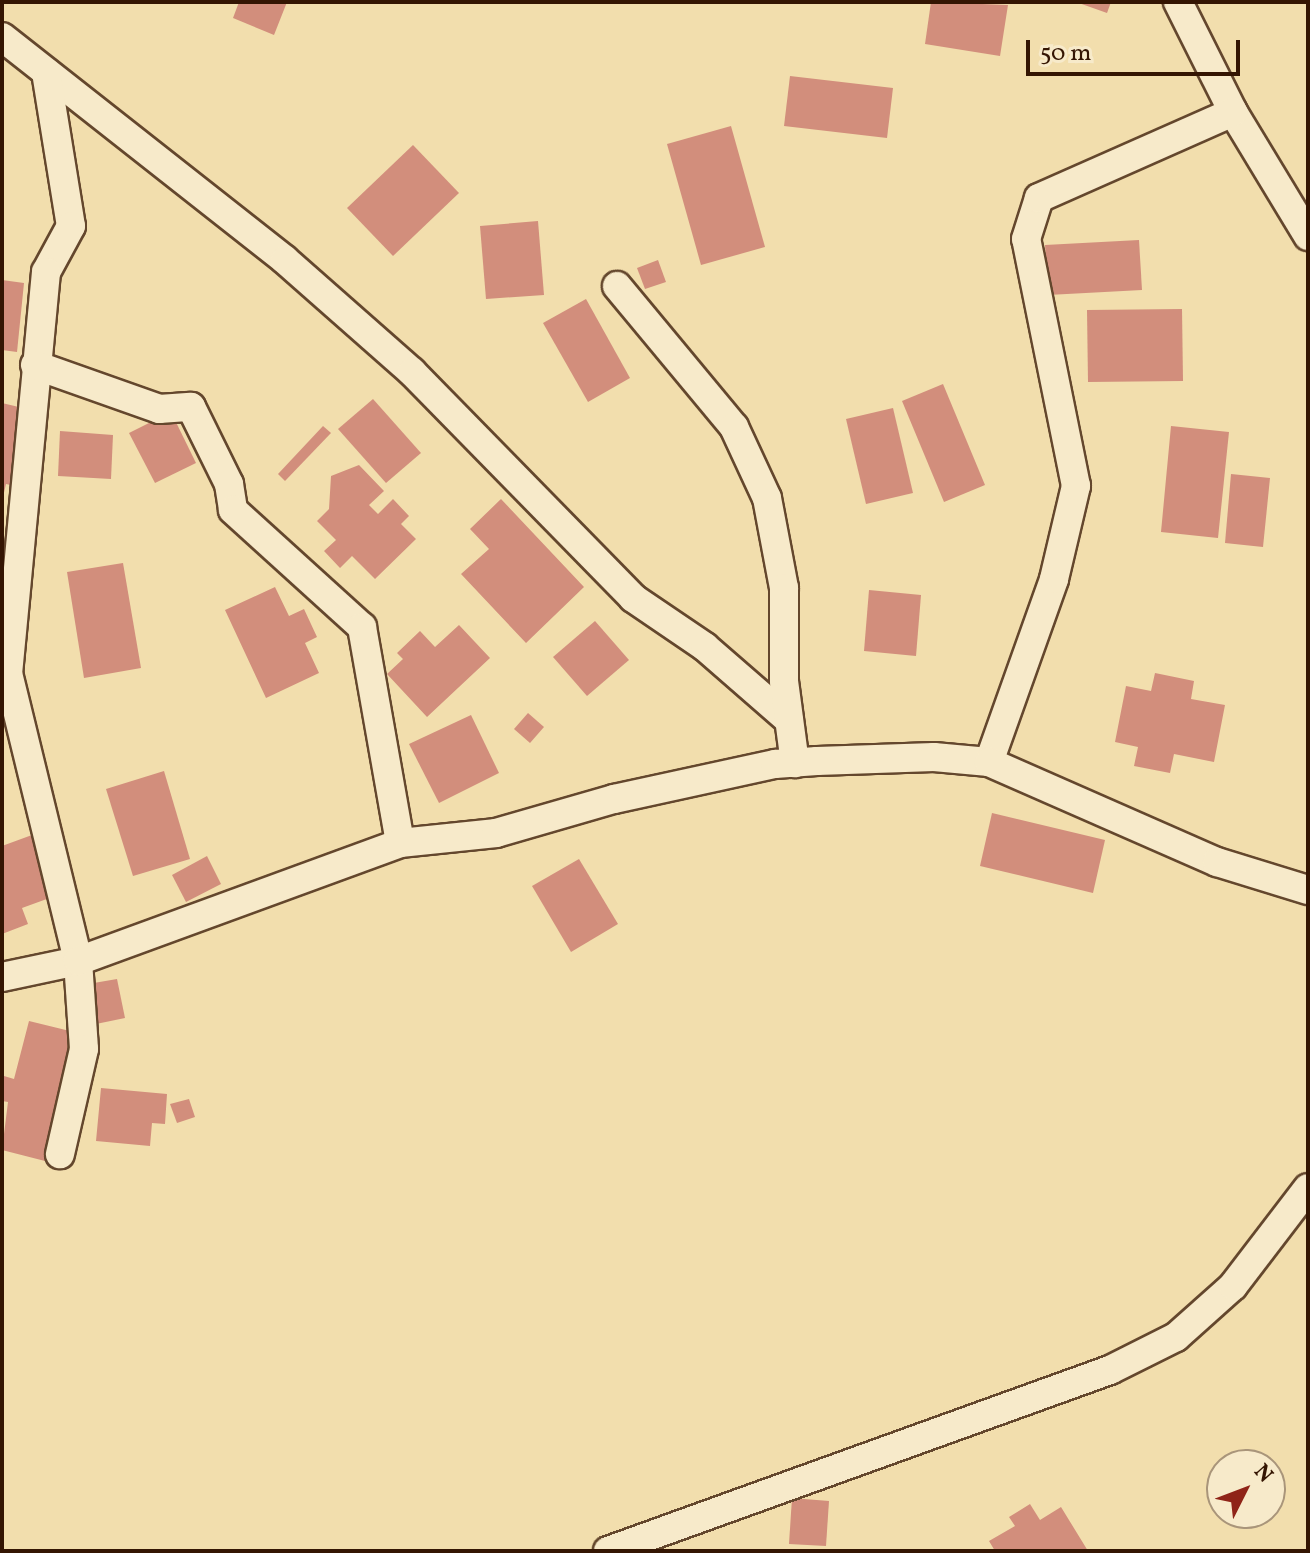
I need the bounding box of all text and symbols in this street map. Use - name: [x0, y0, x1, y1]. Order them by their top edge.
- scale bar: [1030, 24, 1244, 74]
- text: 50 m: [1040, 37, 1092, 71]
- north arrow: [1206, 1449, 1286, 1529]
- text: N: [1246, 1458, 1280, 1490]

